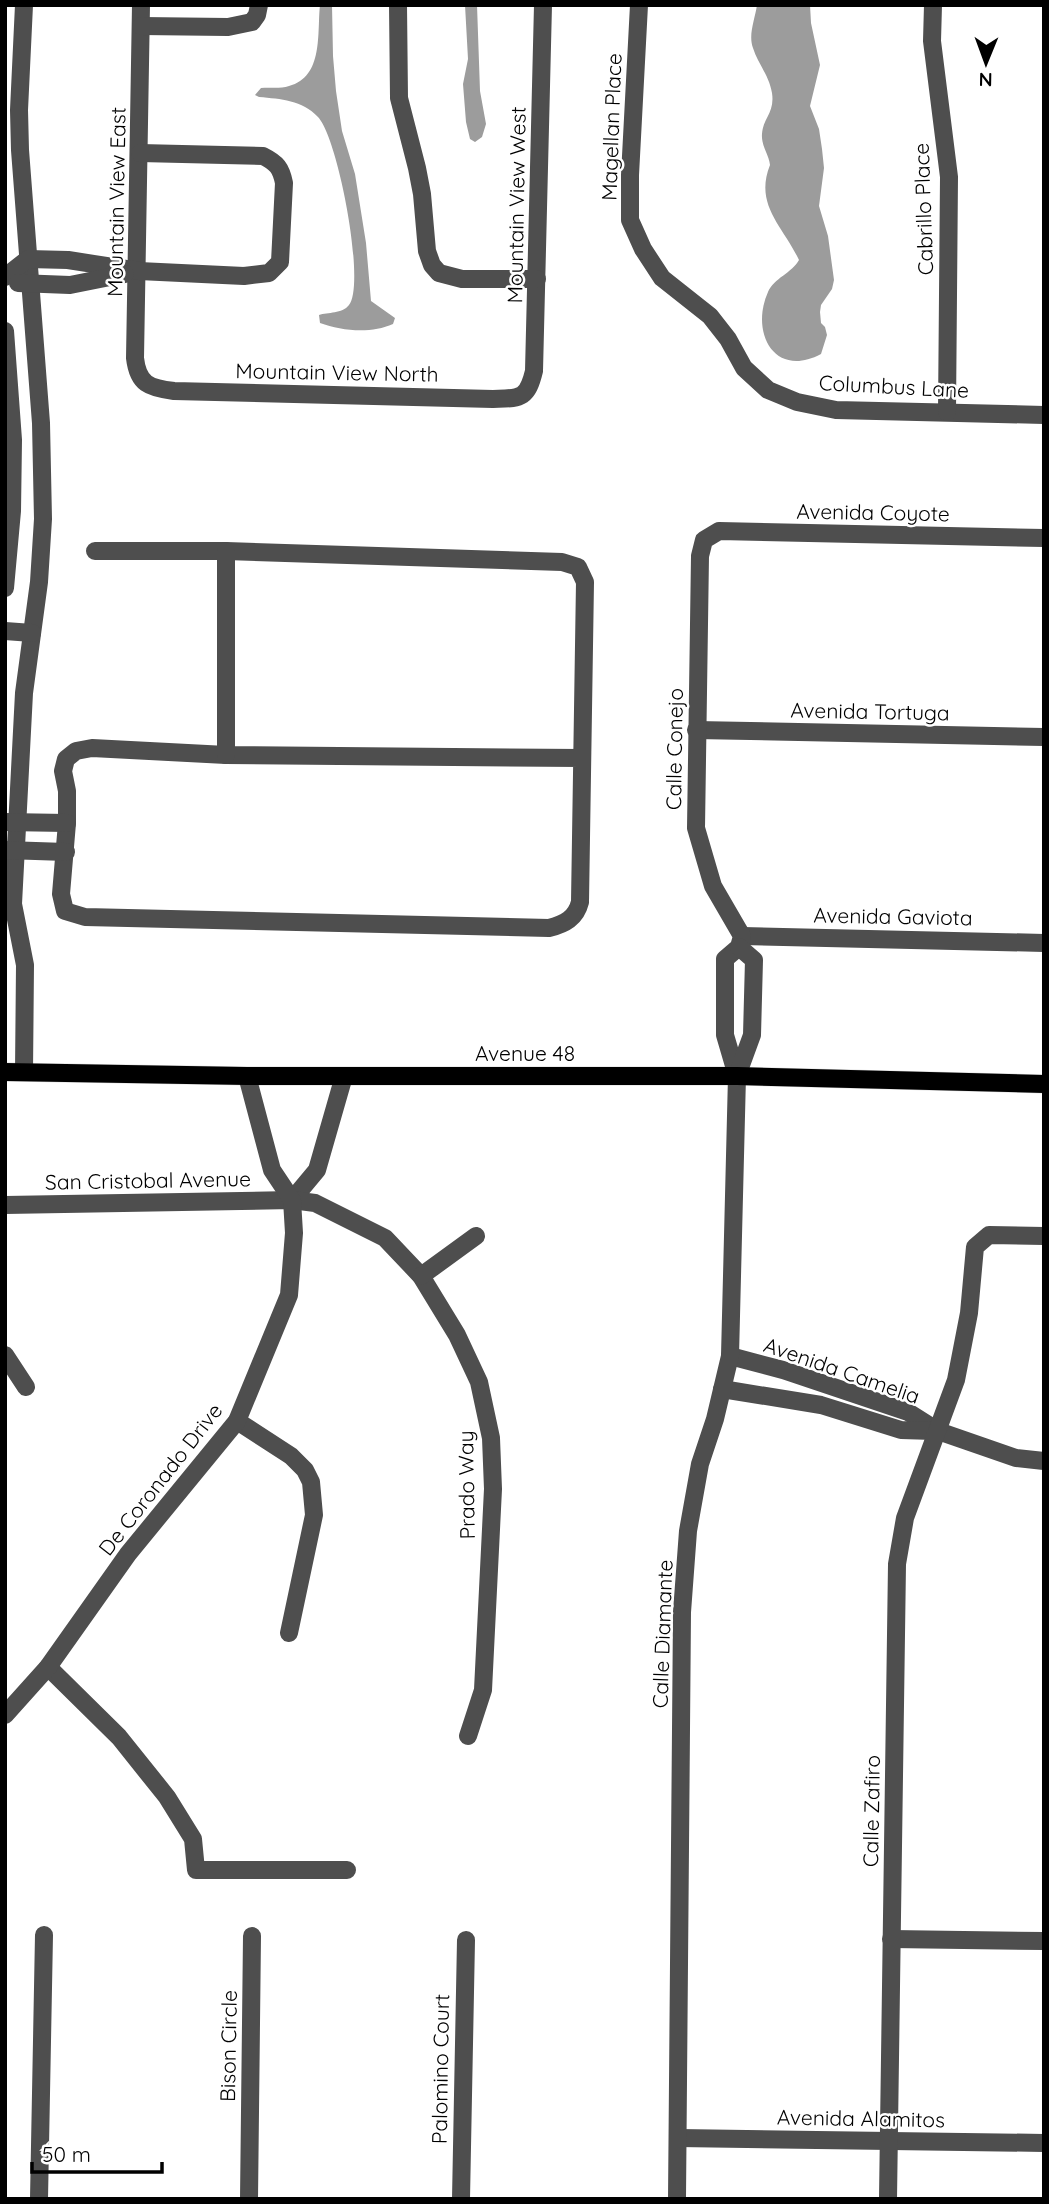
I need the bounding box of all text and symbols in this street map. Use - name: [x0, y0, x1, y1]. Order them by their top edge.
- north arrow: [951, 28, 1021, 98]
- street label: Magellan Place: [595, 53, 627, 201]
- text: N: [979, 68, 993, 92]
- street label: Mountain View West: [501, 106, 531, 304]
- street label: Mountain View East: [101, 107, 131, 297]
- street label: Cabrillo Place: [908, 142, 938, 276]
- street label: Mountain View North: [235, 357, 439, 387]
- street label: Columbus Lane: [818, 369, 970, 403]
- street label: Avenida Coyote: [796, 498, 950, 526]
- street label: Calle Conejo: [660, 688, 688, 810]
- street label: Avenida Tortuga: [790, 697, 950, 725]
- street label: Avenida Gaviota: [813, 902, 973, 930]
- street label: Avenue 48: [475, 1040, 575, 1066]
- street label: San Cristobal Avenue: [45, 1165, 251, 1195]
- street label: Avenida Camelia: [761, 1331, 923, 1409]
- street label: De Coronado Drive: [92, 1398, 228, 1560]
- street label: Prado Way: [452, 1430, 480, 1540]
- street label: Calle Diamante: [646, 1559, 678, 1709]
- street label: Calle Zafiro: [857, 1755, 885, 1867]
- street label: Bison Circle: [214, 1990, 242, 2102]
- street label: Palomino Court: [426, 1994, 454, 2144]
- street label: Avenida Alamitos: [777, 2104, 945, 2132]
- scale bar: [32, 2130, 161, 2174]
- text: 50 m: [42, 2141, 91, 2167]

